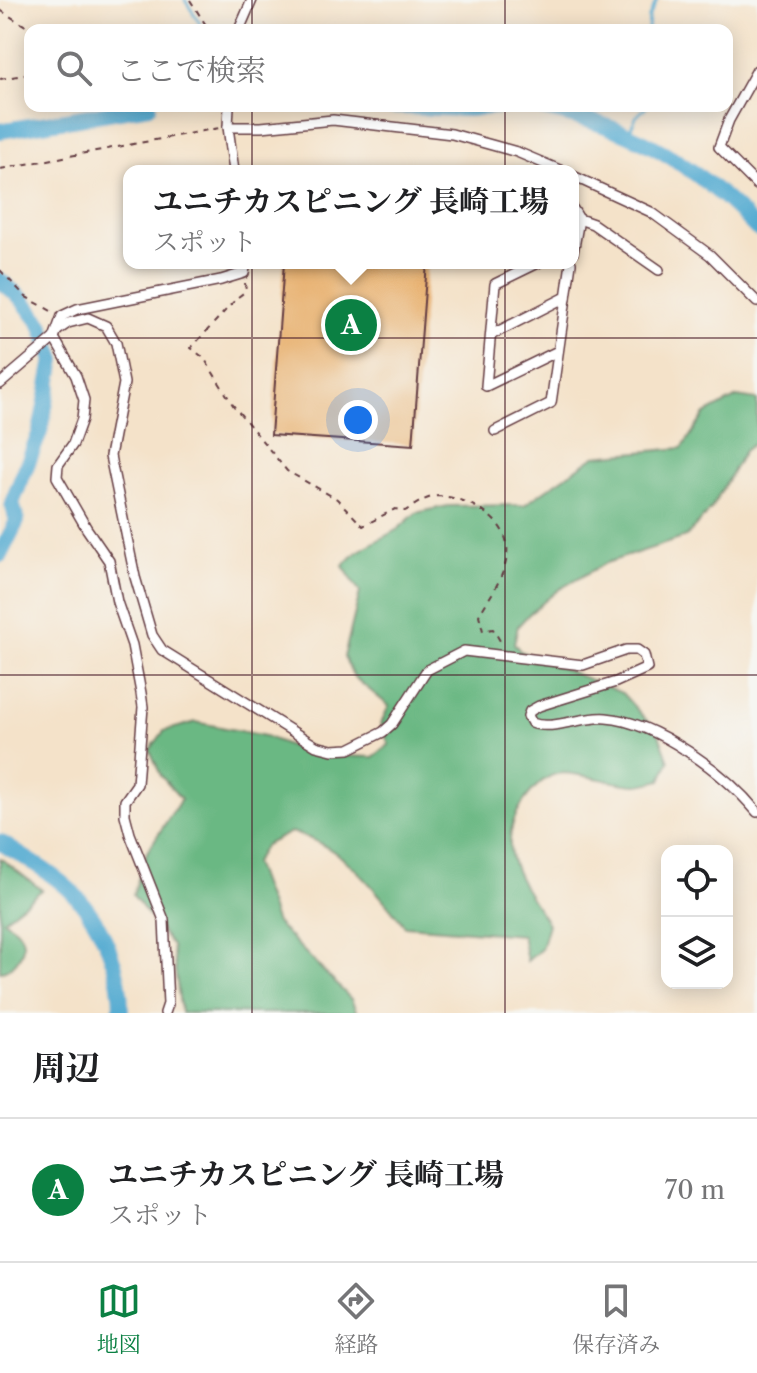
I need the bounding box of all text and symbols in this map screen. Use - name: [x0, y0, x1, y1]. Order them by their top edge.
- search box: [24, 24, 733, 112]
- icon: search: [52, 46, 96, 90]
- text: ここで検索: [116, 52, 266, 89]
- popup: [123, 165, 579, 269]
- text: ユニチカスピニング 長崎工場: [153, 183, 549, 220]
- text: スポット: [153, 226, 257, 258]
- pin: A: [325, 295, 377, 355]
- your location: [338, 400, 378, 440]
- map controls: [661, 845, 733, 989]
- button: locate: [661, 845, 733, 917]
- button: layers: [661, 917, 733, 989]
- text: 周辺: [32, 1047, 100, 1089]
- text: ユニチカスピニング 長崎工場: [108, 1156, 504, 1193]
- text: A: [48, 1174, 68, 1206]
- text: 70 m: [665, 1174, 725, 1206]
- text: スポット: [108, 1199, 212, 1231]
- tab: 地図: [97, 1279, 141, 1358]
- tab: 経路: [334, 1279, 378, 1358]
- tab: 保存済み: [572, 1279, 660, 1358]

